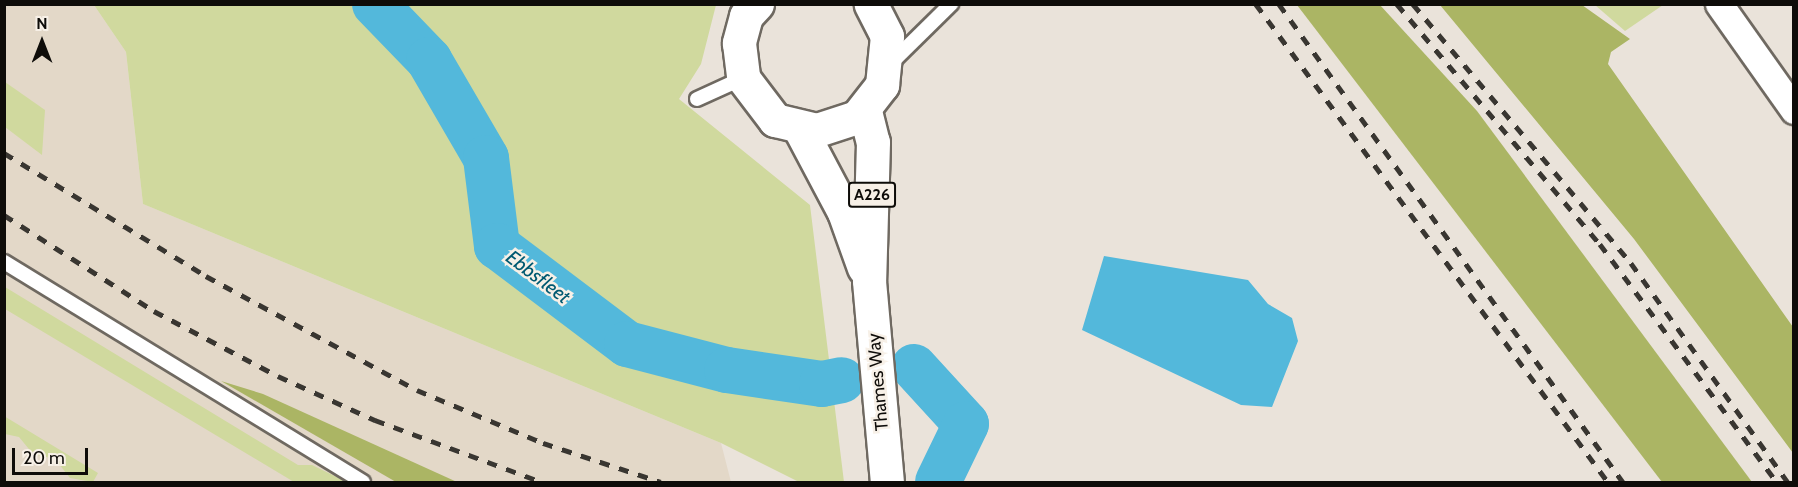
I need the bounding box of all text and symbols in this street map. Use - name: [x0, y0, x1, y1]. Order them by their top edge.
- north arrow: [12, 12, 72, 72]
- text: N: [36, 14, 48, 33]
- road number: A226: [848, 182, 896, 208]
- water label: Ebbsfleet: [501, 245, 575, 309]
- street label: Thames Way: [863, 332, 893, 432]
- scale bar: [15, 436, 92, 474]
- text: 20 m: [23, 447, 65, 469]

